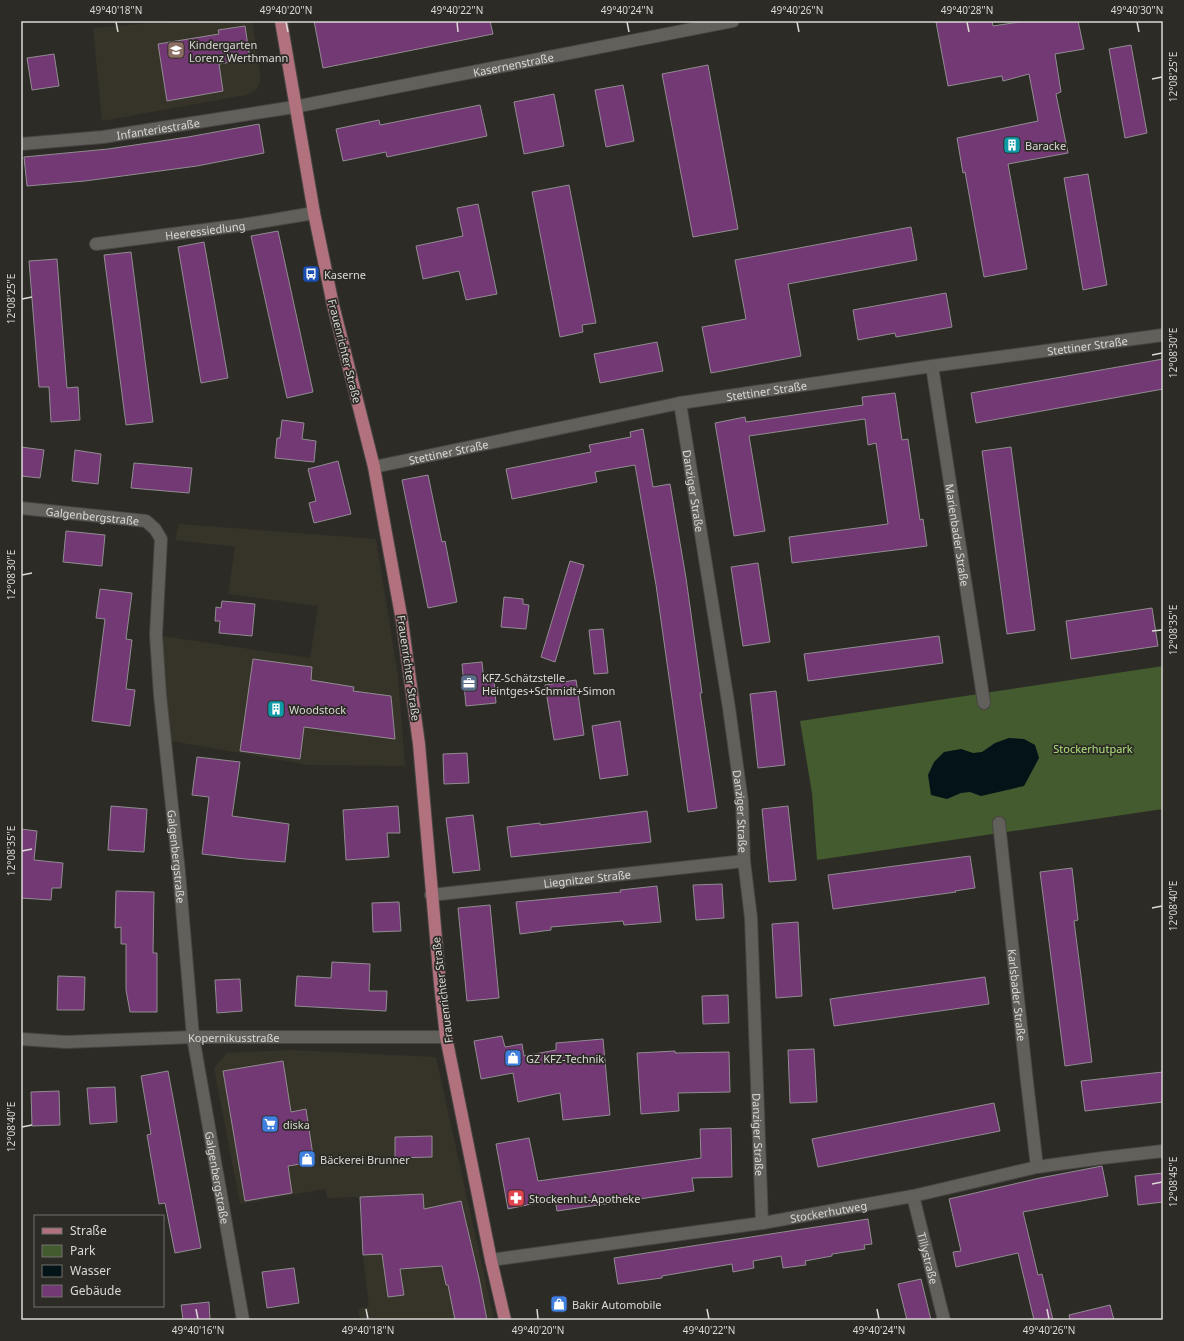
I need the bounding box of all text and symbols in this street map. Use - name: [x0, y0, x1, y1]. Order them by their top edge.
- text: 49°40'18"N: [90, 3, 142, 17]
- text: 49°40'20"N: [260, 3, 312, 17]
- text: 49°40'22"N: [431, 3, 483, 17]
- text: 49°40'24"N: [601, 3, 653, 17]
- text: 49°40'26"N: [771, 3, 823, 17]
- text: 49°40'28"N: [941, 3, 993, 17]
- text: 49°40'30"N: [1111, 3, 1163, 17]
- place label: Kindergarten Lorenz Werthmann: [189, 37, 288, 65]
- school or university icon: Kindergarten Lorenz Werthmann: [166, 40, 186, 60]
- street label: Kasernenstraße: [472, 49, 555, 79]
- text: 12°08'25"E: [1166, 52, 1180, 102]
- street label: Infanteriestraße: [115, 114, 201, 142]
- building icon: Baracke: [1002, 135, 1022, 155]
- place label: Baracke: [1025, 138, 1066, 153]
- street label: Heeressiedlung: [164, 217, 246, 242]
- bus stop icon: Kaserne: [301, 264, 321, 284]
- place label: Kaserne: [324, 267, 366, 282]
- text: 12°08'25"E: [4, 274, 18, 324]
- street label: Frauenrichter Straße: [325, 297, 365, 405]
- text: 12°08'30"E: [1166, 328, 1180, 378]
- street label: Stettiner Straße: [1046, 332, 1129, 358]
- street label: Stettiner Straße: [725, 377, 808, 404]
- street label: Stettiner Straße: [407, 436, 490, 467]
- street label: Danziger Straße: [680, 449, 708, 533]
- street label: Marienbader Straße: [943, 483, 973, 587]
- street label: Galgenbergstraße: [45, 503, 140, 528]
- text: 12°08'30"E: [4, 550, 18, 600]
- text: 12°08'35"E: [1166, 605, 1180, 655]
- street label: Frauenrichter Straße: [394, 614, 424, 722]
- place label: KFZ-Schätzstelle Heintges+Schmidt+Simon: [482, 670, 615, 698]
- office icon: KFZ-Schätzstelle Heintges+Schmidt+Simon: [459, 673, 479, 693]
- building icon: Woodstock: [266, 699, 286, 719]
- place label: Woodstock: [289, 702, 346, 717]
- park label: Stockerhutpark: [1053, 741, 1133, 756]
- street label: Danziger Straße: [730, 769, 751, 853]
- street label: Galgenbergstraße: [165, 809, 189, 904]
- text: 12°08'35"E: [4, 826, 18, 876]
- street label: Liegnitzer Straße: [543, 866, 632, 890]
- text: 12°08'40"E: [1166, 881, 1180, 931]
- street label: Frauenrichter Straße: [428, 936, 456, 1044]
- street label: Karlsbader Straße: [1005, 948, 1030, 1042]
- street label: Kopernikusstraße: [188, 1029, 280, 1045]
- shop icon: GZ KFZ-Technik: [503, 1048, 523, 1068]
- place label: GZ KFZ-Technik: [526, 1051, 604, 1066]
- street label: Danziger Straße: [750, 1093, 768, 1176]
- text: 12°08'40"E: [4, 1102, 18, 1152]
- supermarket icon: diska: [260, 1114, 280, 1134]
- place label: diska: [283, 1117, 310, 1132]
- street label: Galgenbergstraße: [202, 1130, 233, 1225]
- shop icon: Bäckerei Brunner: [297, 1149, 317, 1169]
- place label: Bäckerei Brunner: [320, 1152, 410, 1167]
- text: 12°08'45"E: [1166, 1157, 1180, 1207]
- pharmacy icon: Stockenhut-Apotheke: [506, 1188, 526, 1208]
- place label: Stockenhut-Apotheke: [529, 1191, 640, 1206]
- street label: Stockerhutweg: [789, 1197, 868, 1225]
- legend: [34, 1215, 164, 1307]
- text: Straße: [70, 1222, 107, 1239]
- street label: Tillystraße: [915, 1230, 942, 1286]
- text: Park: [70, 1242, 96, 1259]
- text: Wasser: [70, 1262, 111, 1279]
- text: Gebäude: [70, 1282, 121, 1299]
- shop icon: Bakir Automobile: [549, 1294, 569, 1314]
- place label: Bakir Automobile: [572, 1297, 661, 1312]
- text: 49°40'16"N: [172, 1323, 224, 1337]
- text: 49°40'18"N: [342, 1323, 394, 1337]
- text: 49°40'20"N: [512, 1323, 564, 1337]
- text: 49°40'22"N: [683, 1323, 735, 1337]
- text: 49°40'24"N: [853, 1323, 905, 1337]
- text: 49°40'26"N: [1023, 1323, 1075, 1337]

